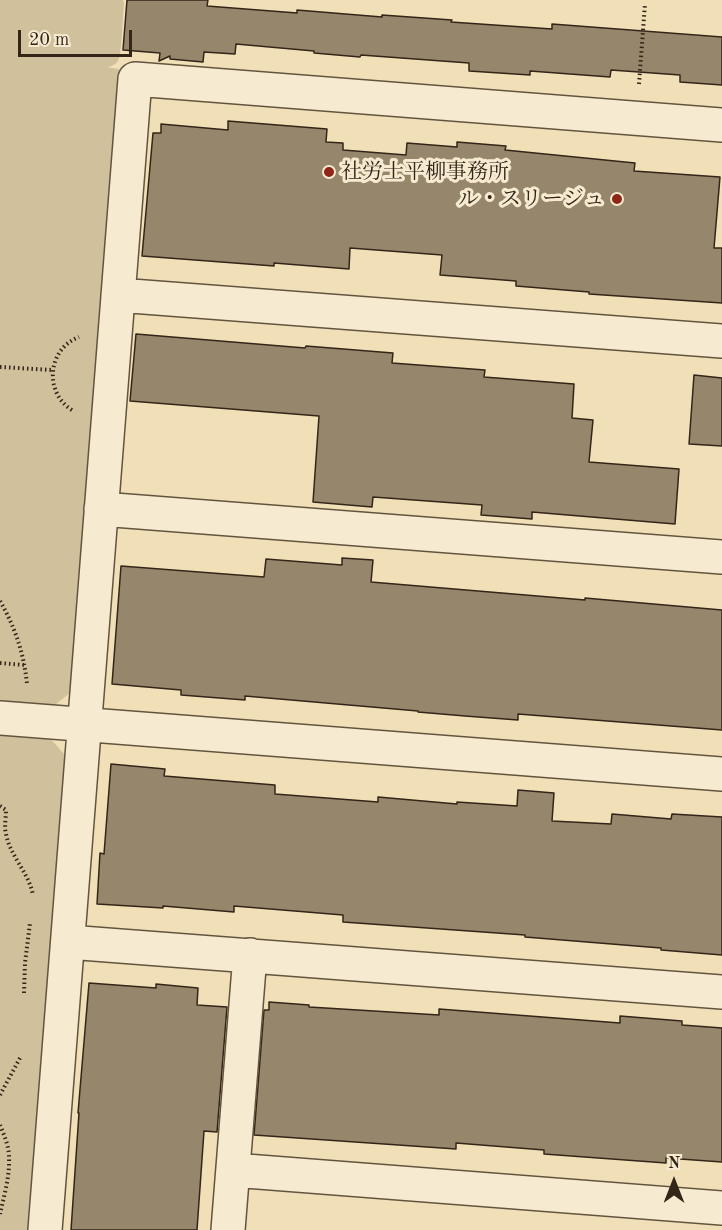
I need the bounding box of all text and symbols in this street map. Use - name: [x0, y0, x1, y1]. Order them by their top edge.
- scale bar: [21, 18, 135, 56]
- text: 20 m: [29, 31, 69, 49]
- place label: 社労士平柳事務所: [341, 159, 509, 185]
- marker: 社労士平柳事務所: [322, 165, 336, 179]
- place label: ル・スリージュ: [458, 186, 605, 212]
- marker: ル・スリージュ: [610, 192, 624, 206]
- north arrow: [644, 1152, 704, 1212]
- text: N: [668, 1156, 680, 1172]

